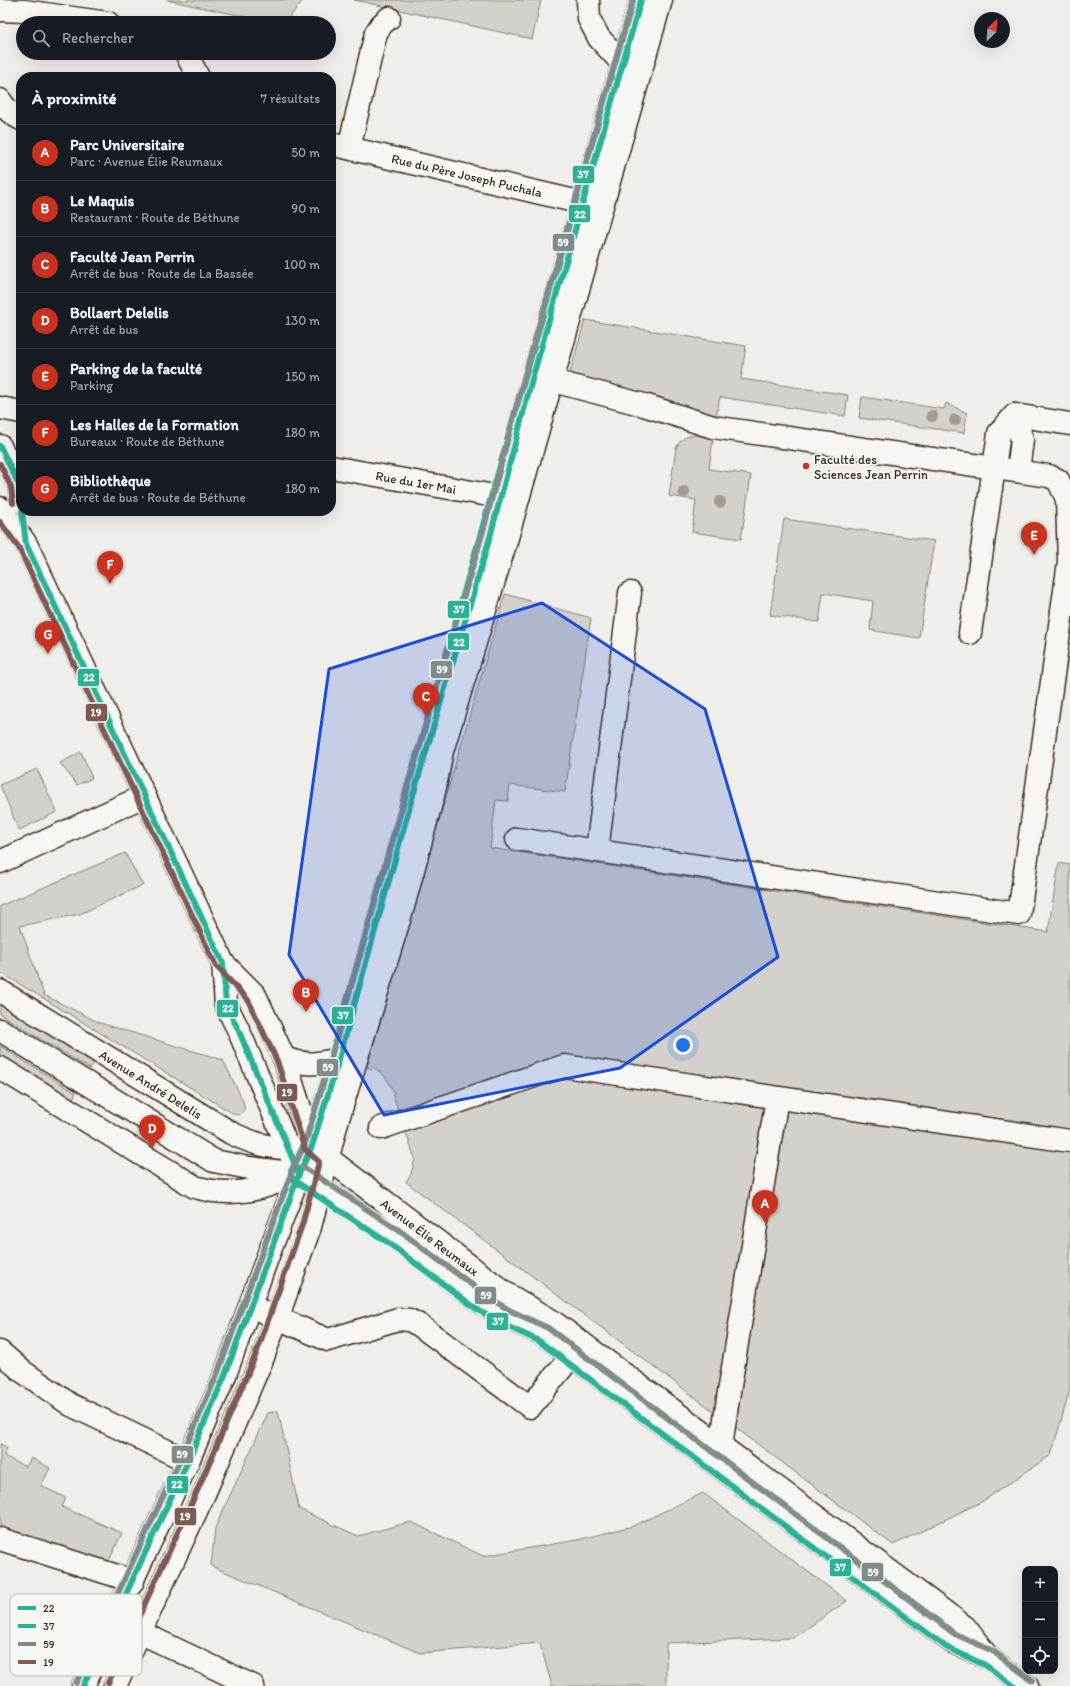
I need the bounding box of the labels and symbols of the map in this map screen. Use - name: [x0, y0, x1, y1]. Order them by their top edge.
- north arrow: [974, 12, 1010, 48]
- street label: Rue du Père Joseph Puchala: [390, 151, 544, 200]
- line badge: 37: [572, 165, 595, 184]
- text: 37: [577, 168, 589, 181]
- line badge: 22: [568, 204, 591, 223]
- text: 22: [574, 208, 586, 221]
- line badge: 59: [552, 233, 575, 252]
- text: 59: [557, 236, 569, 249]
- place label: Faculté des Sciences Jean Perrin: [814, 452, 928, 482]
- marker: Faculté des Sciences Jean Perrin: [801, 461, 811, 471]
- street label: Rue du 1er Mai: [375, 468, 457, 497]
- pin: E: [1021, 522, 1047, 555]
- pin: F: [97, 551, 123, 584]
- line badge: 37: [447, 600, 470, 619]
- text: 37: [453, 603, 465, 616]
- pin: G: [35, 621, 61, 654]
- line badge: 22: [447, 632, 470, 651]
- text: 22: [453, 636, 465, 649]
- line badge: 59: [430, 660, 453, 679]
- text: 59: [436, 663, 448, 676]
- line badge: 22: [77, 668, 100, 687]
- text: 22: [83, 671, 95, 684]
- pin: C: [413, 683, 439, 716]
- line badge: 19: [85, 703, 108, 722]
- text: 19: [91, 706, 102, 719]
- pin: B: [293, 979, 319, 1012]
- line badge: 22: [216, 999, 239, 1018]
- text: 22: [222, 1002, 234, 1015]
- line badge: 37: [331, 1006, 354, 1025]
- text: 37: [337, 1009, 349, 1022]
- your location: [673, 1035, 693, 1055]
- street label: Avenue André Delelis: [97, 1047, 205, 1122]
- line badge: 59: [316, 1058, 339, 1077]
- text: 59: [322, 1061, 334, 1074]
- line badge: 19: [276, 1083, 298, 1102]
- text: 19: [282, 1086, 293, 1099]
- pin: D: [139, 1115, 165, 1148]
- pin: A: [752, 1190, 778, 1223]
- street label: Avenue Élie Reumaux: [378, 1196, 482, 1279]
- line badge: 59: [474, 1286, 497, 1305]
- text: 59: [480, 1289, 492, 1302]
- line badge: 37: [486, 1312, 509, 1331]
- text: 37: [492, 1315, 504, 1328]
- line badge: 59: [171, 1445, 194, 1464]
- text: 59: [176, 1448, 188, 1461]
- line badge: 22: [166, 1475, 189, 1494]
- text: 22: [171, 1478, 183, 1491]
- line badge: 19: [174, 1507, 197, 1526]
- text: 19: [180, 1510, 191, 1523]
- line badge: 37: [829, 1558, 852, 1577]
- text: 37: [834, 1561, 846, 1574]
- line badge: 59: [861, 1562, 884, 1582]
- text: 59: [867, 1566, 879, 1579]
- legend: [10, 1594, 142, 1676]
- text: 22: [43, 1602, 55, 1615]
- text: 37: [43, 1620, 55, 1633]
- text: 59: [43, 1638, 55, 1651]
- text: 19: [43, 1656, 54, 1669]

